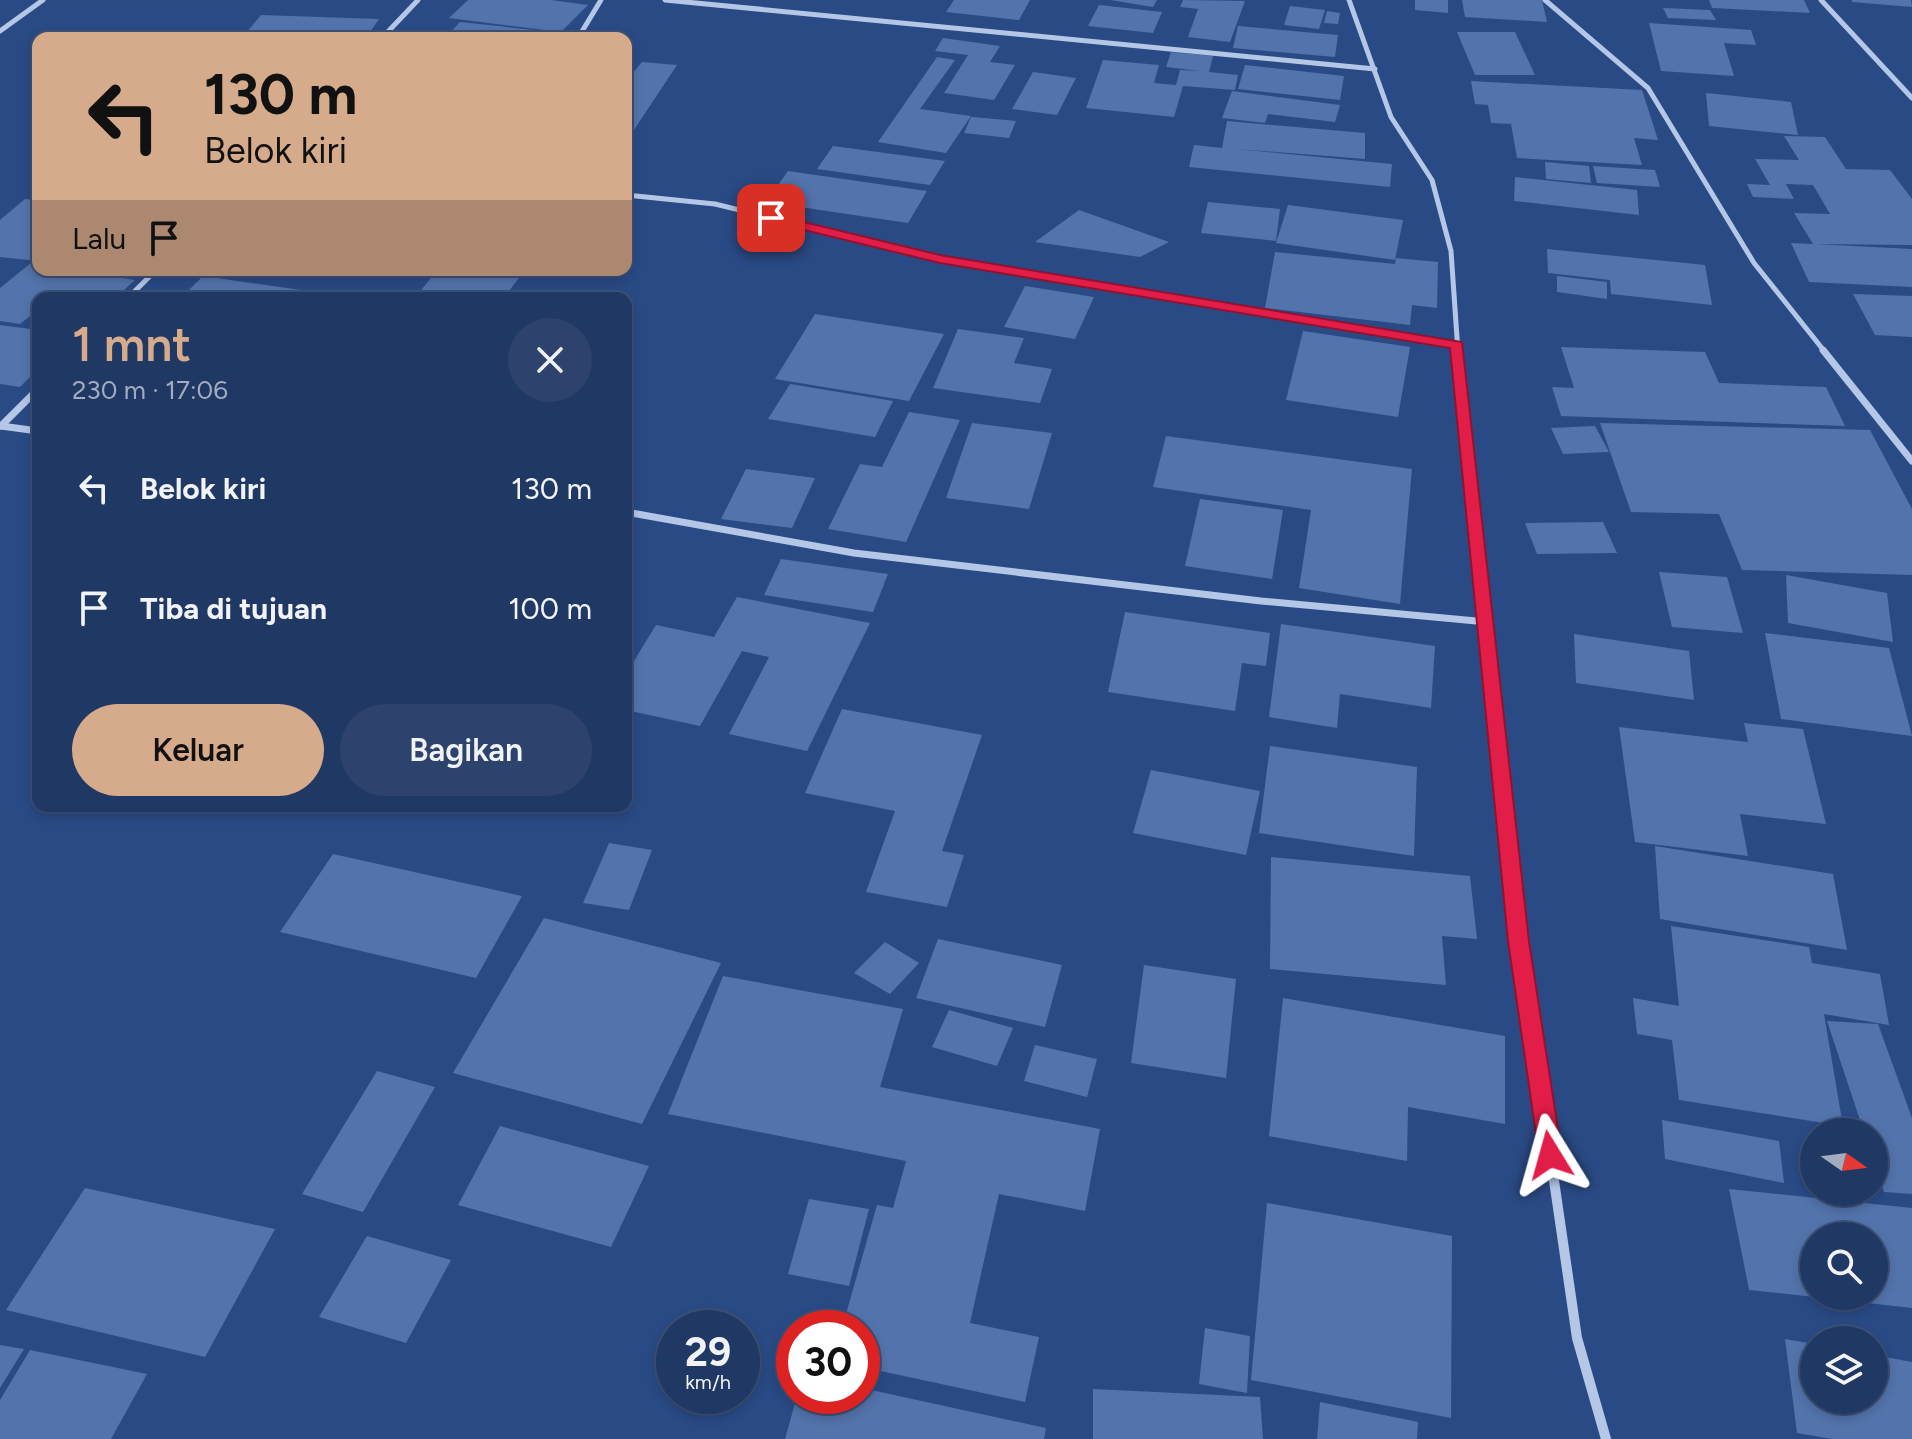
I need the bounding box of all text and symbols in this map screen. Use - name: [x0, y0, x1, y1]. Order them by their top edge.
- text: 130 m: [204, 61, 357, 128]
- icon: left: [72, 64, 176, 168]
- text: Belok kiri: [204, 129, 347, 172]
- pin: [737, 184, 805, 252]
- icon: arrive: [749, 196, 793, 240]
- icon: arrive: [142, 216, 186, 260]
- text: Lalu: [72, 220, 126, 257]
- text: 1 mnt: [72, 315, 191, 373]
- button: close: [508, 318, 592, 402]
- text: 230 m · 17:06: [72, 374, 228, 406]
- icon: left: [72, 466, 116, 510]
- text: Belok kiri: [140, 470, 266, 507]
- text: 130 m: [511, 470, 592, 507]
- icon: arrive: [72, 586, 116, 630]
- text: Tiba di tujuan: [140, 590, 327, 627]
- text: 100 m: [508, 590, 592, 627]
- button: Keluar: [72, 704, 324, 796]
- button: Bagikan: [340, 704, 592, 796]
- position arrow: [1508, 1113, 1592, 1197]
- north arrow: [1800, 1118, 1888, 1206]
- map controls: [1800, 1118, 1888, 1414]
- button: search: [1800, 1222, 1888, 1310]
- speed limit sign: 30: [776, 1310, 880, 1414]
- button: layers: [1800, 1326, 1888, 1414]
- text: 29: [685, 1328, 731, 1376]
- text: km/h: [685, 1370, 731, 1394]

